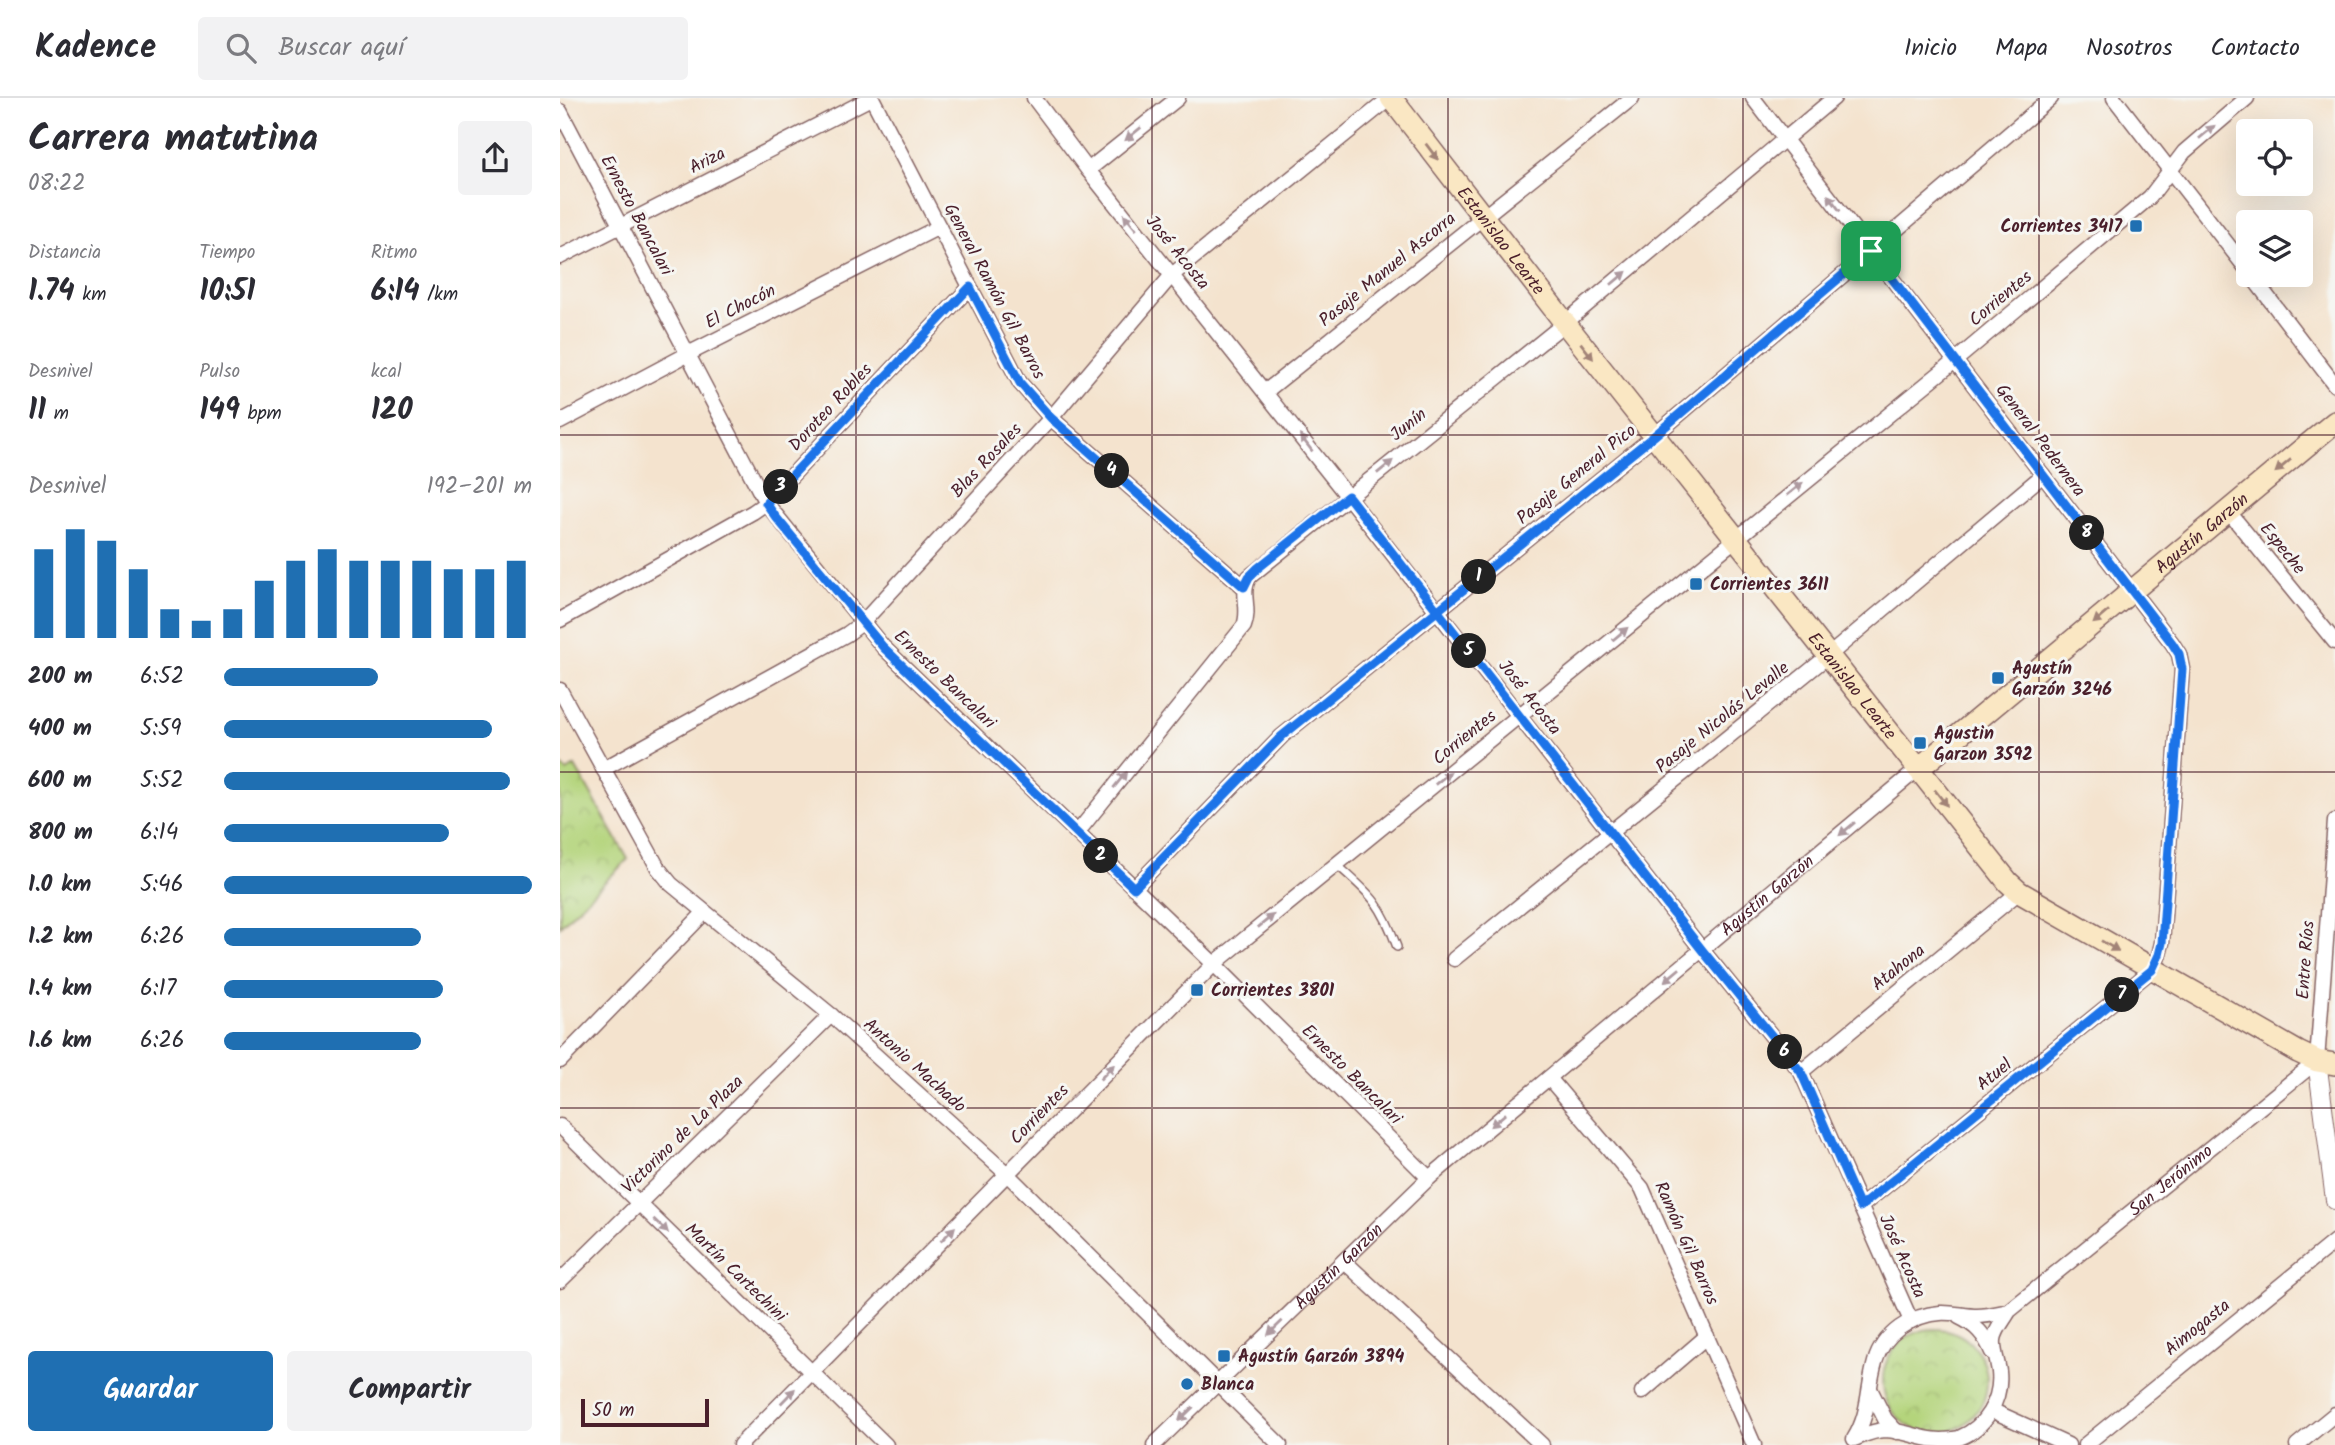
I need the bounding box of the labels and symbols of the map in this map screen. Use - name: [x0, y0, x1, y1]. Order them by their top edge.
- one-way arrow: [2199, 125, 2216, 140]
- one-way arrow: [1124, 126, 1142, 141]
- street label: Ariza: [684, 140, 731, 183]
- one-way arrow: [1424, 143, 1439, 161]
- street label: Ernesto Bancalari: [592, 150, 680, 282]
- street label: Estanislao Learte: [1448, 181, 1551, 302]
- one-way arrow: [1828, 194, 1842, 212]
- street label: General Ramón Gil Barros: [935, 199, 1053, 385]
- street label: Pasaje Manuel Ascorra: [1313, 205, 1463, 335]
- street label: José Acosta: [1137, 209, 1216, 297]
- one-way arrow: [1122, 213, 1137, 231]
- place label: Corrientes 3417: [2000, 213, 2123, 242]
- marker: Corrientes 3417: [2128, 218, 2144, 234]
- pin: [1841, 221, 1901, 281]
- street label: Corrientes: [1963, 264, 2039, 335]
- one-way arrow: [1610, 270, 1628, 286]
- street label: El Chocón: [700, 277, 781, 338]
- one-way arrow: [1579, 342, 1593, 360]
- street label: Doroteo Robles: [782, 357, 880, 459]
- street label: General Pedernera: [1987, 378, 2092, 504]
- street label: Junín: [1384, 401, 1434, 449]
- street label: Blas Rosales: [944, 416, 1030, 505]
- street label: Pasaje General Pico: [1511, 418, 1643, 533]
- one-way arrow: [1299, 434, 1313, 452]
- pin: 4: [1094, 454, 1130, 488]
- one-way arrow: [2274, 458, 2291, 473]
- one-way arrow: [1375, 460, 1393, 475]
- pin: 3: [764, 470, 798, 504]
- one-way arrow: [1786, 482, 1804, 497]
- street label: Agustín Garzón: [2149, 486, 2256, 582]
- pin: 8: [2070, 516, 2104, 550]
- street label: Espeche: [2251, 516, 2312, 582]
- pin: 1: [1462, 560, 1496, 594]
- place label: Corrientes 3611: [1710, 571, 1829, 600]
- marker: Corrientes 3611: [1688, 576, 1704, 592]
- one-way arrow: [2092, 609, 2109, 624]
- street label: Ernesto Bancalari: [886, 623, 1002, 737]
- street label: Estanislao Learte: [1799, 626, 1903, 747]
- one-way arrow: [1611, 627, 1628, 642]
- pin: 5: [1452, 634, 1486, 668]
- street label: José Acosta: [1490, 654, 1568, 742]
- street label: Pasaje Nicolás Levalle: [1649, 655, 1796, 782]
- place label: Agustín Garzón 3246: [2012, 655, 2112, 705]
- marker: Agustín Garzón 3246: [1990, 670, 2006, 686]
- street label: Corrientes: [1426, 703, 1504, 773]
- place label: Agustin Garzon 3592: [1934, 720, 2033, 770]
- marker: Agustin Garzon 3592: [1912, 735, 1928, 751]
- one-way arrow: [1112, 771, 1127, 788]
- one-way arrow: [1435, 771, 1452, 786]
- one-way arrow: [1933, 790, 1948, 807]
- one-way arrow: [1839, 821, 1856, 836]
- pin: 2: [1084, 838, 1118, 874]
- street label: Agustín Garzón: [1715, 848, 1821, 944]
- one-way arrow: [1258, 914, 1275, 929]
- street label: Entre Ríos: [2289, 919, 2324, 1001]
- street label: Atahona: [1866, 937, 1932, 999]
- one-way arrow: [2100, 939, 2119, 952]
- one-way arrow: [1664, 967, 1681, 982]
- place label: Corrientes 3801: [1211, 977, 1335, 1006]
- pin: 7: [2104, 978, 2140, 1012]
- marker: Corrientes 3801: [1189, 982, 1205, 998]
- street label: Antonio Machado: [856, 1012, 972, 1121]
- street label: Ernesto Bancalari: [1294, 1018, 1409, 1133]
- pin: 6: [1768, 1034, 1802, 1070]
- street label: Atuel: [1971, 1051, 2020, 1099]
- one-way arrow: [1099, 1064, 1116, 1081]
- street label: Victorino de La Plaza: [615, 1069, 751, 1201]
- street label: Corrientes: [1003, 1078, 1077, 1152]
- one-way arrow: [1489, 1113, 1507, 1128]
- street label: San Jerónimo: [2123, 1138, 2220, 1224]
- street label: Ramón Gil Barros: [1645, 1177, 1726, 1310]
- street label: José Acosta: [1870, 1210, 1933, 1303]
- one-way arrow: [652, 1217, 669, 1233]
- street label: Martín Cartechini: [677, 1217, 793, 1330]
- street label: Agustín Garzón: [1288, 1217, 1391, 1318]
- one-way arrow: [939, 1226, 956, 1243]
- street label: Aimogasta: [2159, 1292, 2237, 1364]
- one-way arrow: [1267, 1319, 1284, 1335]
- place label: Agustín Garzón 3894: [1238, 1343, 1405, 1372]
- marker: Agustín Garzón 3894: [1216, 1348, 1232, 1364]
- place label: Blanca: [1201, 1371, 1254, 1400]
- marker: Blanca: [1179, 1376, 1195, 1392]
- one-way arrow: [779, 1388, 796, 1405]
- scale bar: [581, 1396, 709, 1428]
- one-way arrow: [1178, 1406, 1195, 1422]

